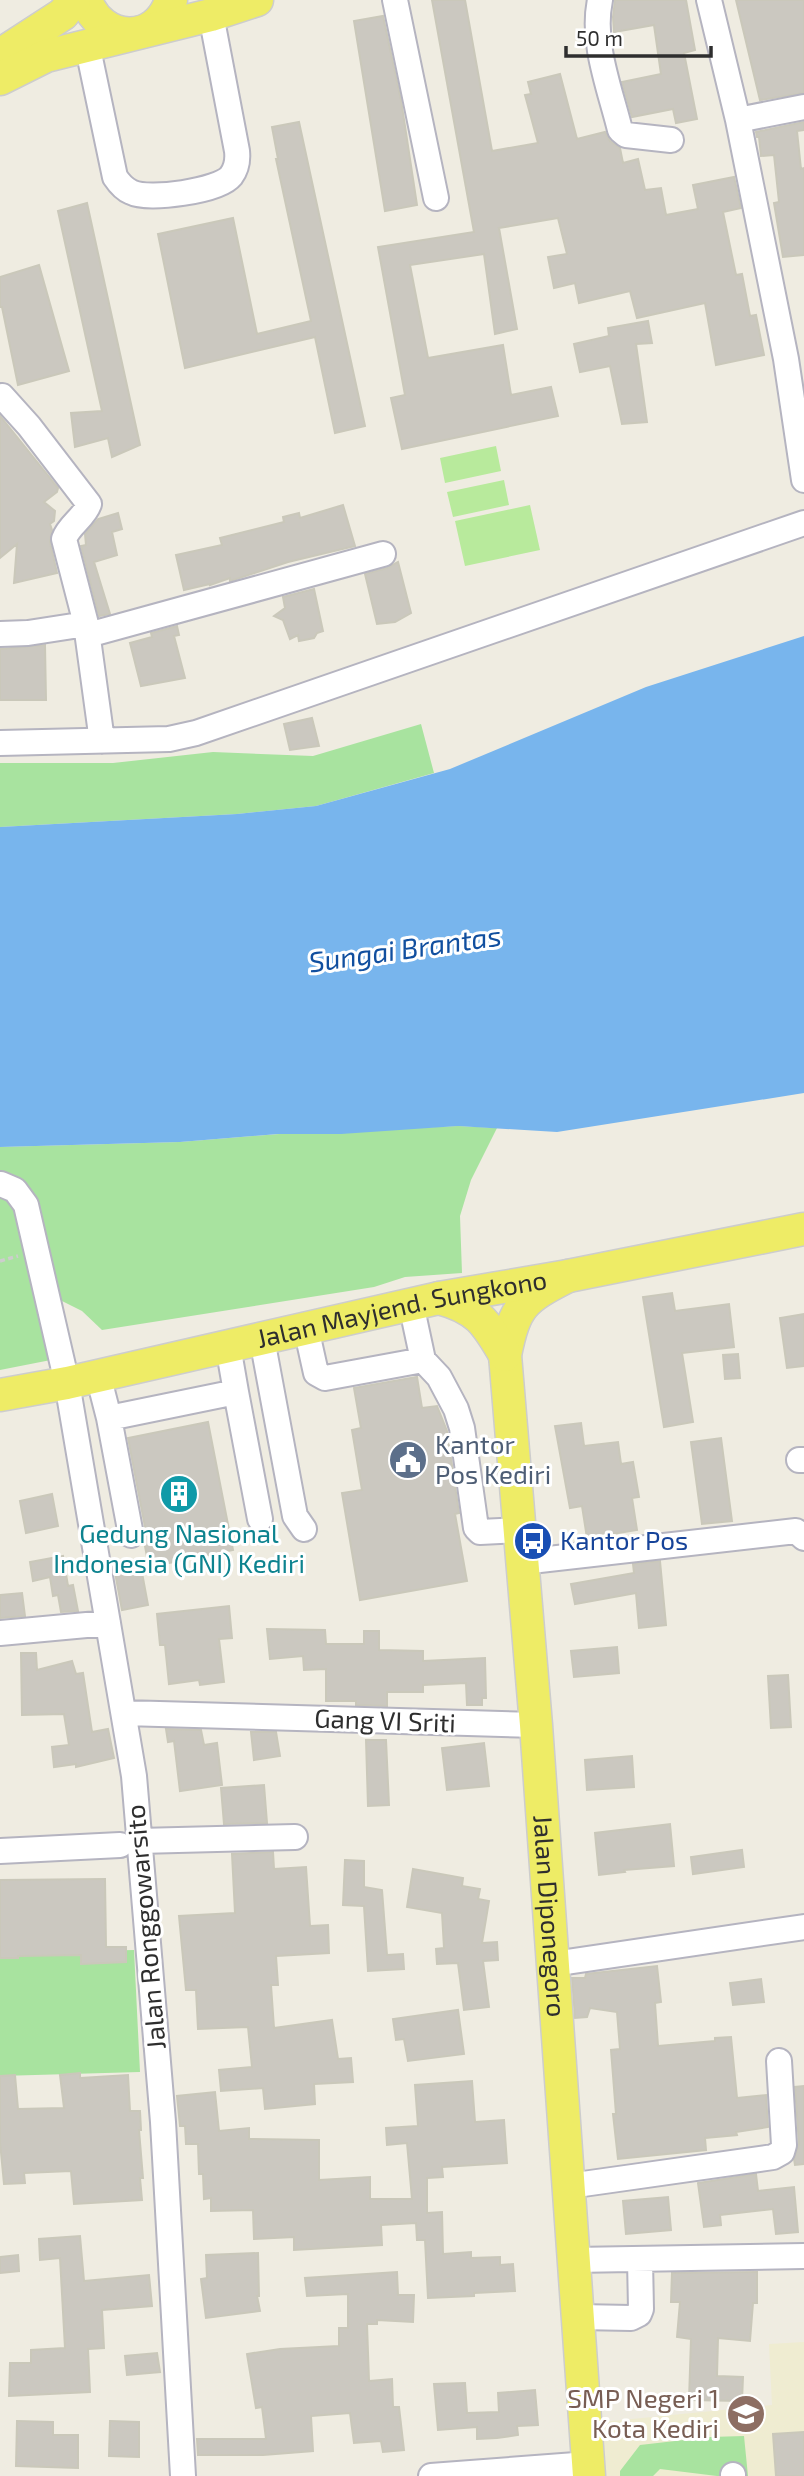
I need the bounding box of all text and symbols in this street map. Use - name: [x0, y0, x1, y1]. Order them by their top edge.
- scale bar: [566, 14, 711, 58]
- text: 50 m: [576, 25, 623, 50]
- water label: Sungai Brantas: [306, 918, 503, 978]
- street label: Jalan Mayjend. Sungkono: [253, 1263, 549, 1353]
- place label: Kantor Pos Kediri: [435, 1428, 551, 1489]
- public building icon: Kantor Pos Kediri: [387, 1439, 429, 1481]
- building icon: Gedung Nasional Indonesia (GNI) Kediri: [158, 1473, 200, 1515]
- place label: Gedung Nasional Indonesia (GNI) Kediri: [53, 1517, 305, 1578]
- bus stop icon: Kantor Pos: [512, 1520, 554, 1562]
- place label: Kantor Pos: [560, 1524, 688, 1555]
- street label: Gang VI Sriti: [314, 1702, 456, 1737]
- street label: Jalan Ronggowarsito: [118, 1803, 171, 2051]
- street label: Jalan Diponegoro: [528, 1814, 574, 2018]
- place label: SMP Negeri 1 Kota Kediri: [567, 2382, 719, 2443]
- school or university icon: SMP Negeri 1 Kota Kediri: [725, 2393, 767, 2435]

